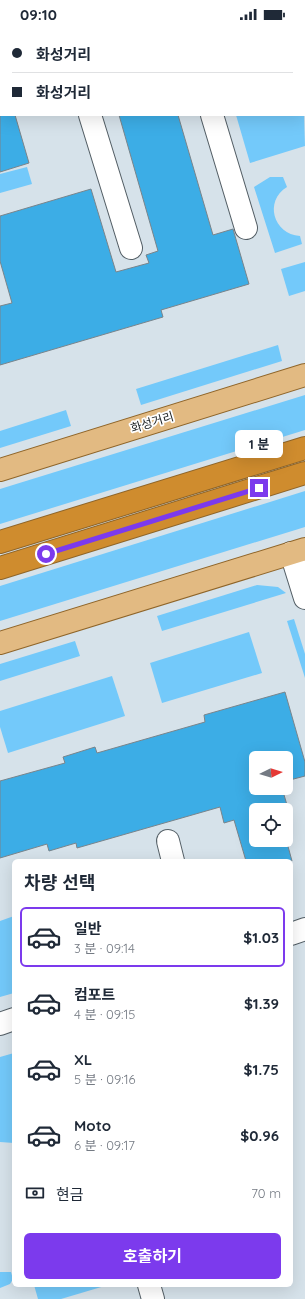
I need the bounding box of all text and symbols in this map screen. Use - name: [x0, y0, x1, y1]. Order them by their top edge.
- text: 09:10: [20, 5, 57, 24]
- text: 화성거리: [36, 45, 91, 64]
- text: 화성거리: [36, 83, 91, 102]
- street label: 화성거리: [129, 408, 175, 436]
- callout: 1 분: [235, 430, 283, 458]
- text: 1 분: [249, 436, 269, 452]
- route end: [250, 479, 268, 497]
- route start: [37, 545, 55, 563]
- north arrow: [249, 751, 293, 795]
- map controls: [249, 751, 293, 847]
- button: locate: [249, 803, 293, 847]
- text: 차량 선택: [24, 871, 95, 894]
- icon: car: [26, 919, 62, 955]
- text: 일반: [74, 919, 102, 938]
- text: $1.03: [243, 928, 279, 947]
- text: 3 분 · 09:14: [74, 940, 135, 956]
- icon: car: [26, 985, 62, 1021]
- text: 컴포트: [74, 985, 115, 1004]
- text: $1.39: [244, 994, 279, 1013]
- text: 4 분 · 09:15: [74, 1006, 135, 1022]
- text: XL: [74, 1050, 92, 1069]
- icon: car: [26, 1051, 62, 1087]
- text: $1.75: [244, 1060, 279, 1079]
- text: 5 분 · 09:16: [74, 1071, 135, 1087]
- text: Moto: [74, 1116, 111, 1135]
- icon: car: [26, 1117, 62, 1153]
- text: $0.96: [240, 1126, 279, 1145]
- text: 6 분 · 09:17: [74, 1137, 135, 1153]
- icon: cash: [24, 1182, 46, 1204]
- text: 현금: [56, 1185, 84, 1204]
- text: 70 m: [251, 1185, 281, 1201]
- button: 호출하기: [24, 1233, 281, 1279]

